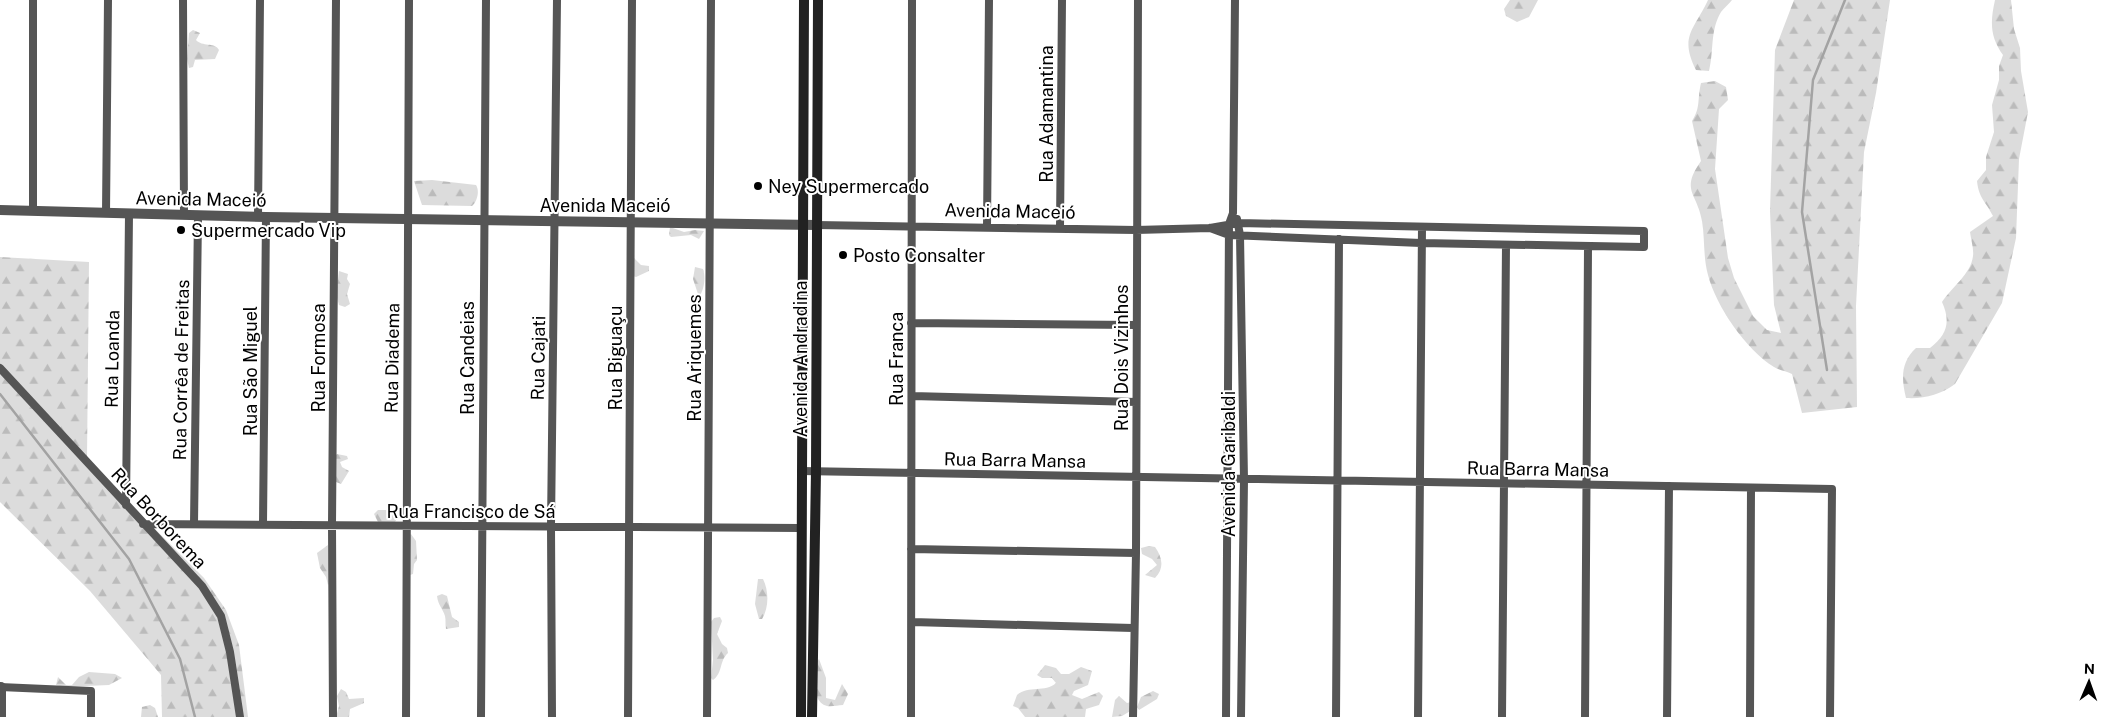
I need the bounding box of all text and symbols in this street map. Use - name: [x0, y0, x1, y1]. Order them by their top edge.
- street label: Rua Adamantina: [1036, 45, 1057, 183]
- place label: Ney Supermercado: [768, 176, 929, 197]
- marker: Ney Supermercado: [752, 180, 764, 192]
- street label: Avenida Maceió: [135, 187, 267, 211]
- street label: Avenida Maceió: [539, 195, 671, 216]
- street label: Avenida Maceió: [944, 199, 1076, 223]
- place label: Supermercado Vip: [191, 220, 346, 241]
- marker: Supermercado Vip: [175, 224, 187, 236]
- place label: Posto Consalter: [853, 245, 985, 266]
- marker: Posto Consalter: [837, 249, 849, 261]
- street label: Rua Corrêa de Freitas: [169, 279, 193, 461]
- street label: Avenida Andradina: [790, 280, 811, 438]
- street label: Rua Dois Vizinhos: [1111, 285, 1132, 431]
- street label: Rua Ariquemes: [684, 294, 705, 422]
- street label: Rua Candeias: [457, 301, 478, 415]
- street label: Rua Formosa: [308, 303, 329, 413]
- street label: Rua Diadema: [381, 303, 403, 413]
- street label: Rua São Miguel: [240, 306, 261, 436]
- street label: Rua Biguaçu: [605, 306, 626, 410]
- street label: Rua Loanda: [101, 310, 123, 408]
- street label: Rua Franca: [886, 312, 907, 406]
- street label: Rua Cajati: [527, 315, 549, 401]
- street label: Avenida Garibaldi: [1218, 391, 1239, 537]
- street label: Rua Barra Mansa: [944, 448, 1086, 472]
- street label: Rua Barra Mansa: [1467, 457, 1609, 481]
- street label: Rua Borborema: [107, 463, 211, 573]
- street label: Rua Francisco de Sá: [387, 501, 555, 522]
- north arrow: [2064, 657, 2114, 707]
- text: N: [2084, 661, 2095, 677]

